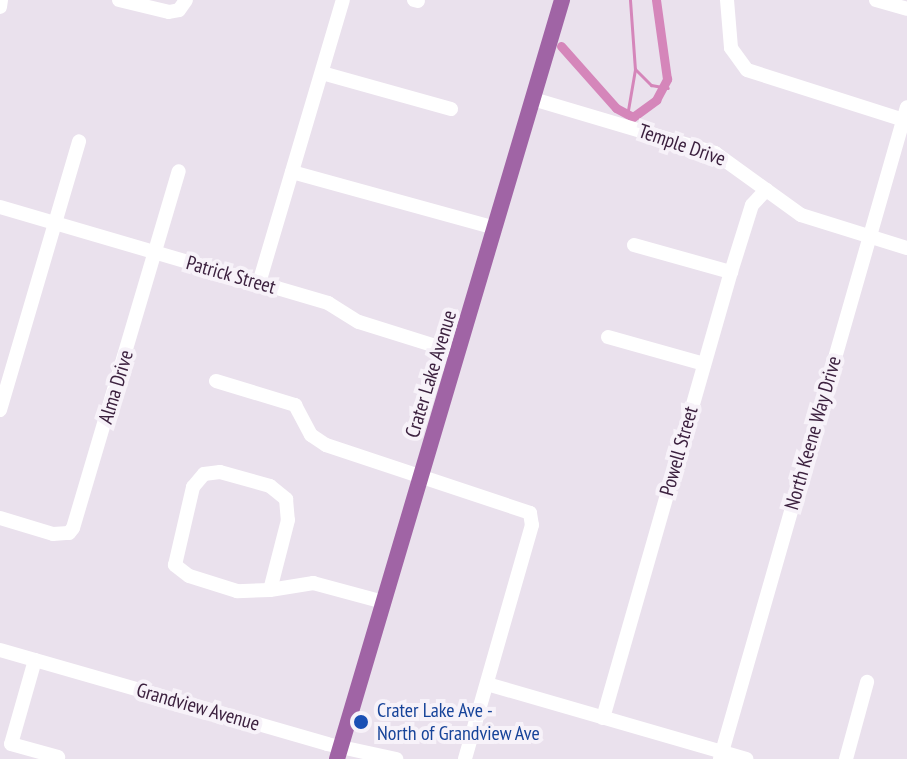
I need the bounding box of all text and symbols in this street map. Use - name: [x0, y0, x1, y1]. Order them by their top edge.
- street label: Temple Drive: [635, 119, 729, 171]
- street label: Patrick Street: [183, 251, 279, 299]
- street label: Crater Lake Avenue: [400, 307, 462, 441]
- street label: Alma Drive: [93, 347, 139, 427]
- street label: North Keene Way Drive: [779, 353, 847, 513]
- street label: Powell Street: [655, 404, 703, 498]
- street label: Grandview Avenue: [133, 678, 263, 736]
- place label: Crater Lake Ave - North of Grandview Ave: [377, 698, 541, 745]
- marker: Crater Lake Ave - North of Grandview Ave: [352, 713, 370, 731]

